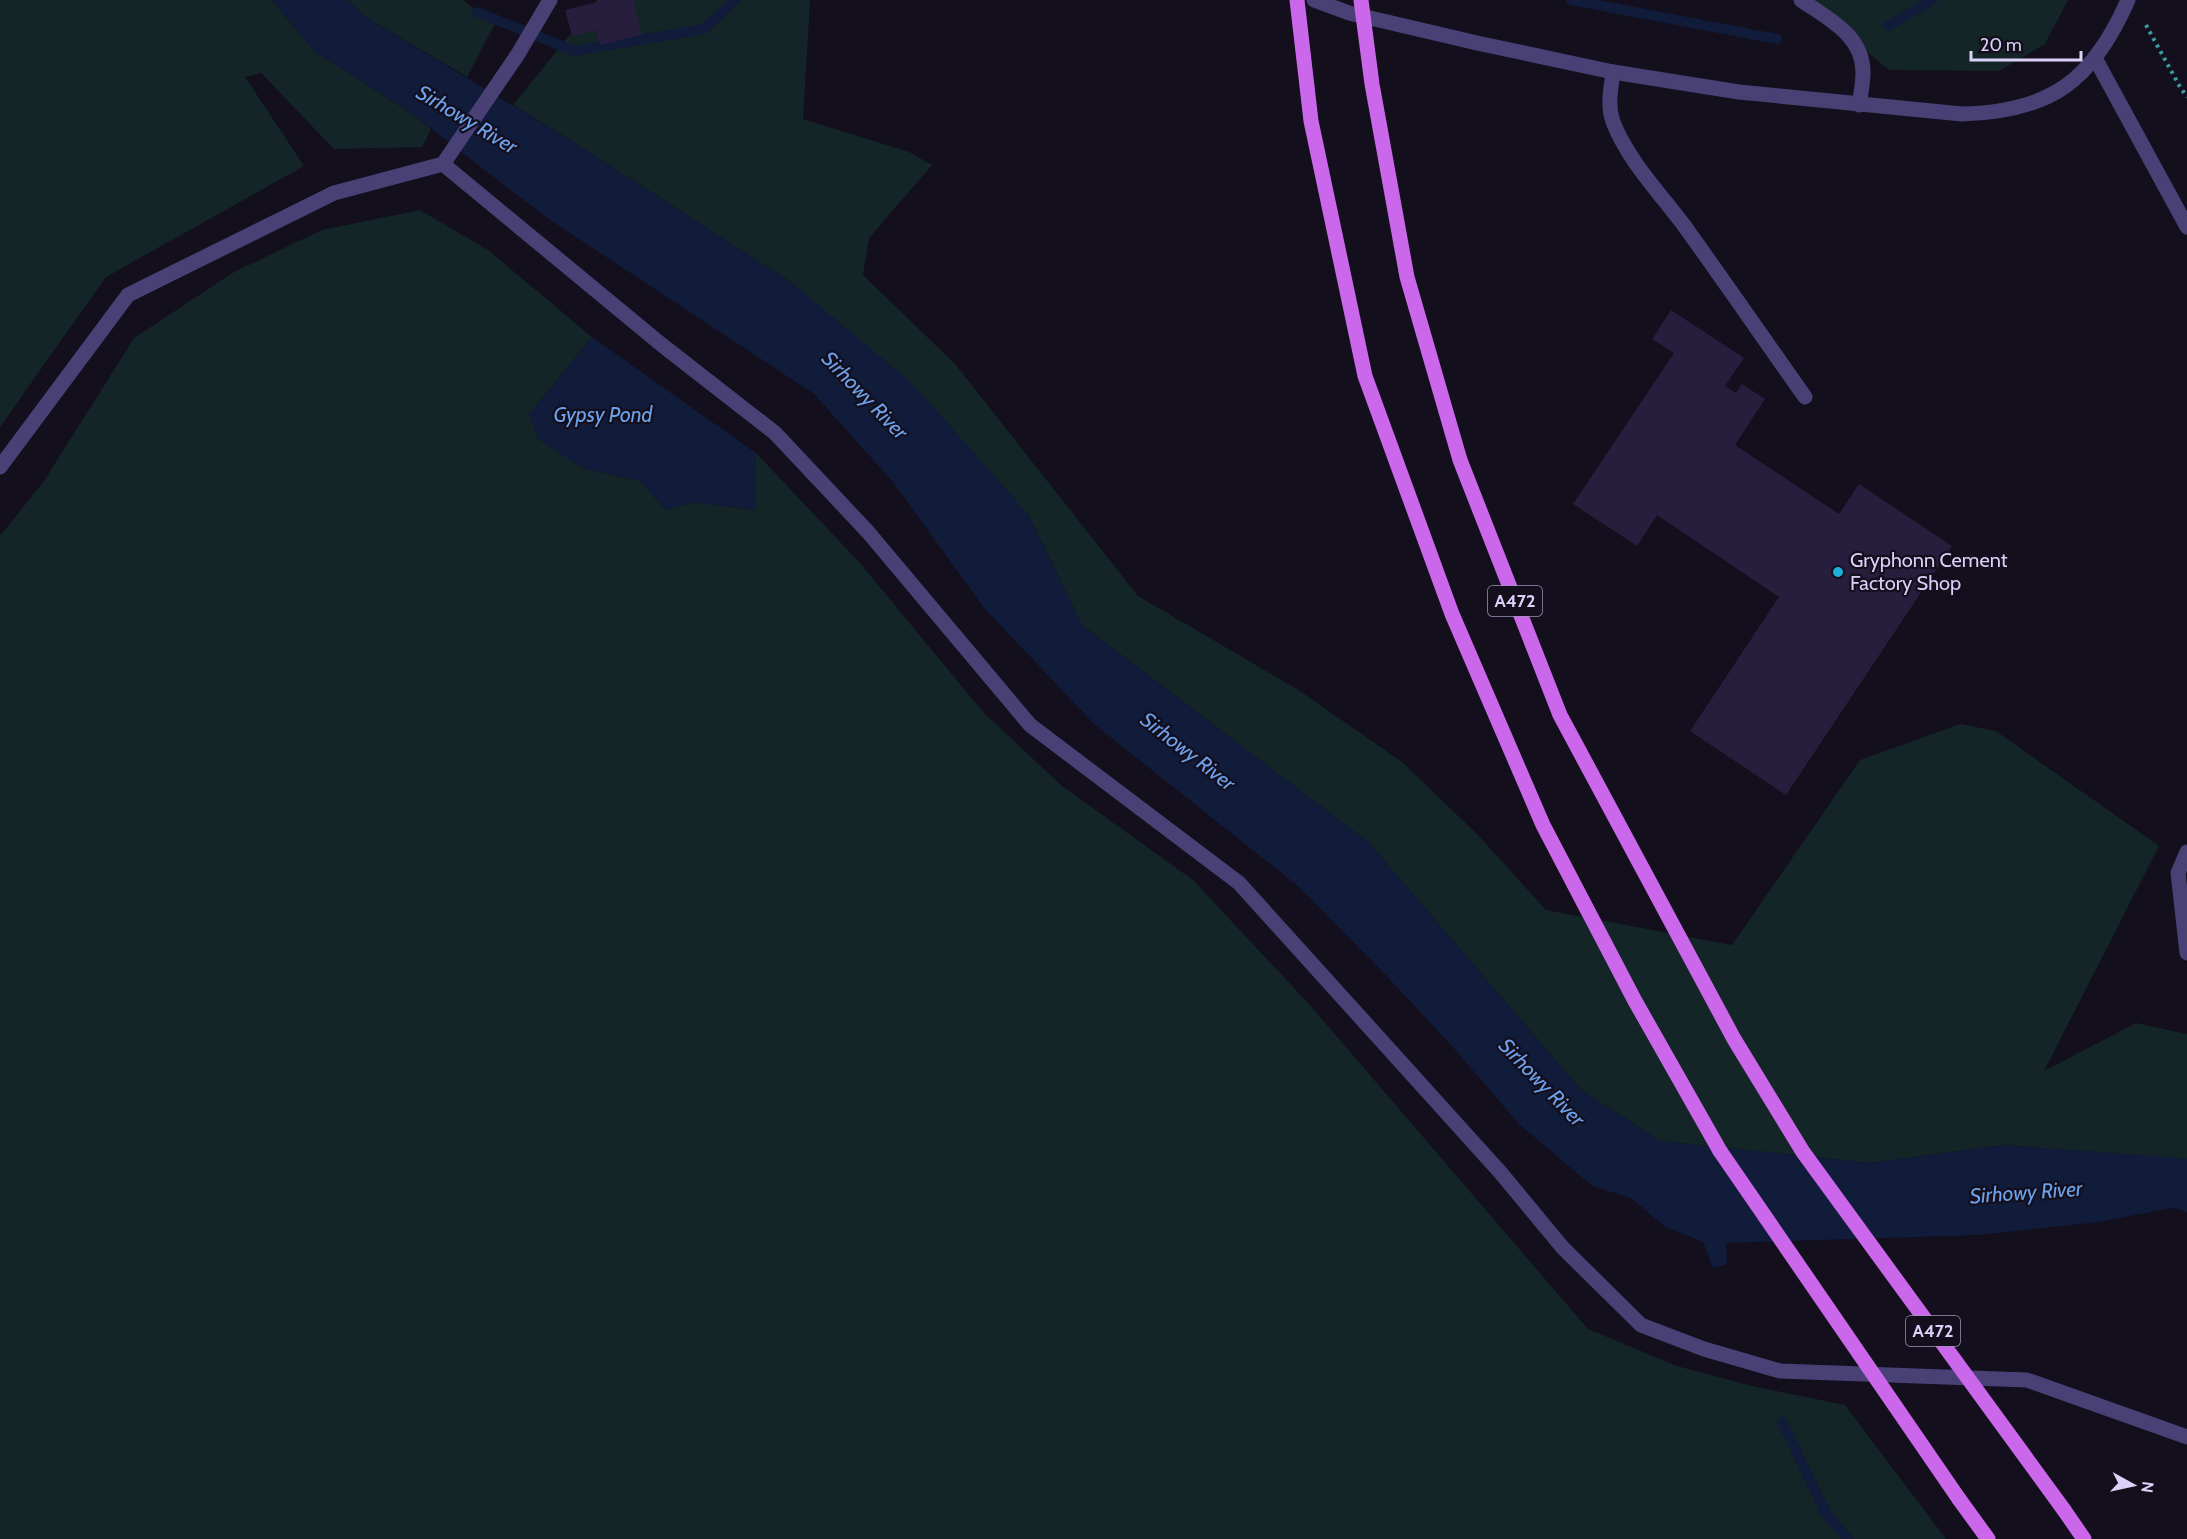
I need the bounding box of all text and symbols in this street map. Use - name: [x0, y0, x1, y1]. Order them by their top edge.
- scale bar: [1971, 24, 2080, 62]
- text: 20 m: [1980, 34, 2022, 56]
- water label: Sirhowy River: [412, 79, 523, 160]
- water label: Sirhowy River: [817, 346, 914, 445]
- water label: Gypsy Pond: [553, 402, 654, 427]
- place label: Gryphonn Cement Factory Shop: [1850, 548, 2008, 595]
- marker: Gryphonn Cement Factory Shop: [1831, 565, 1845, 579]
- road number: A472: [1488, 586, 1542, 616]
- water label: Sirhowy River: [1136, 706, 1241, 797]
- water label: Sirhowy River: [1494, 1033, 1591, 1132]
- water label: Sirhowy River: [1969, 1175, 2085, 1208]
- road number: A472: [1906, 1316, 1960, 1346]
- north arrow: [2103, 1455, 2163, 1515]
- text: N: [2137, 1480, 2158, 1494]

